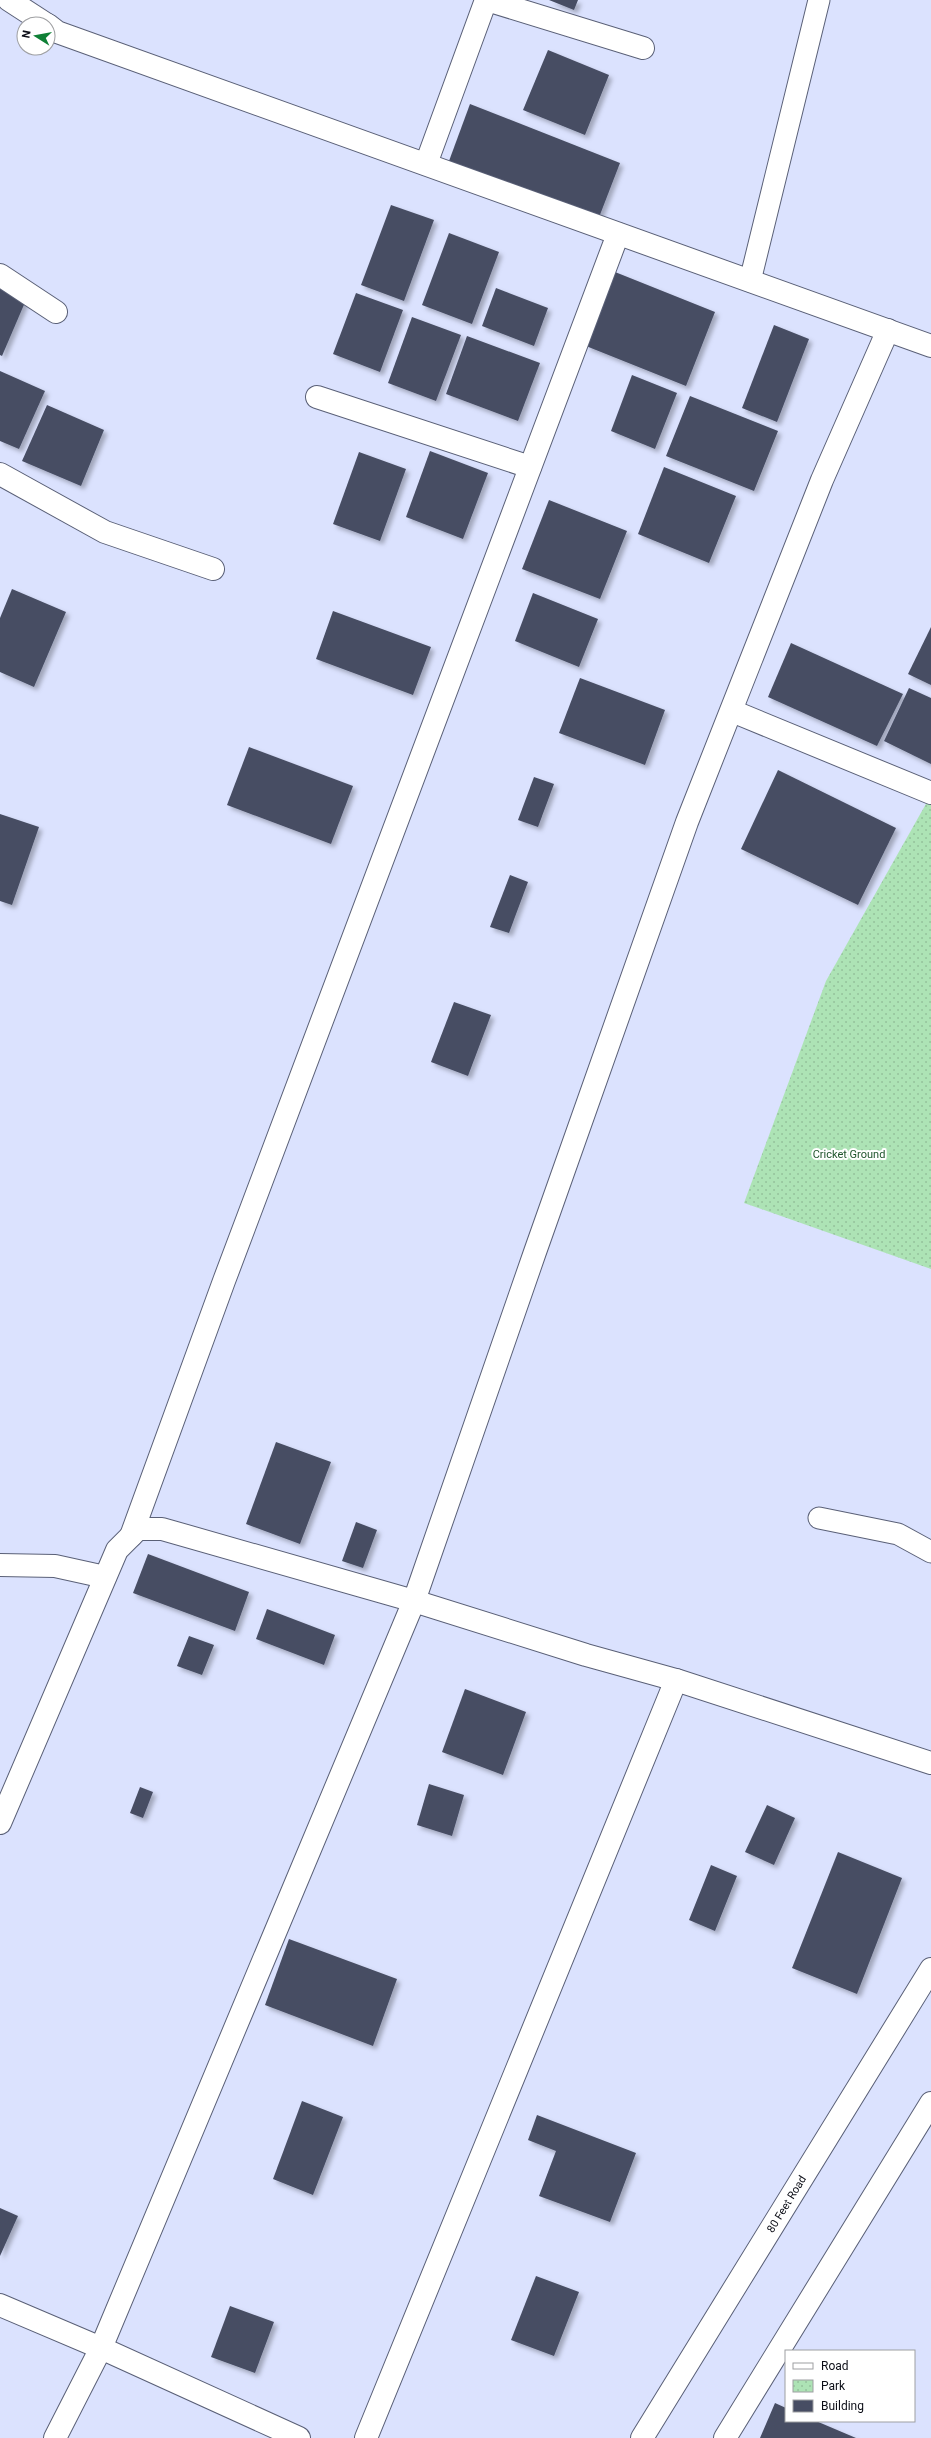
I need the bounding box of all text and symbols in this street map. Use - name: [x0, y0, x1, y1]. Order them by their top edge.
- north arrow: [16, 16, 56, 56]
- text: N: [20, 29, 34, 39]
- park label: Cricket Ground: [813, 1148, 885, 1161]
- street label: 80 Feet Road: [764, 2173, 809, 2235]
- legend: [785, 2350, 915, 2422]
- text: Road: [821, 2359, 849, 2373]
- text: Park: [821, 2379, 846, 2393]
- text: Building: [821, 2399, 864, 2413]

